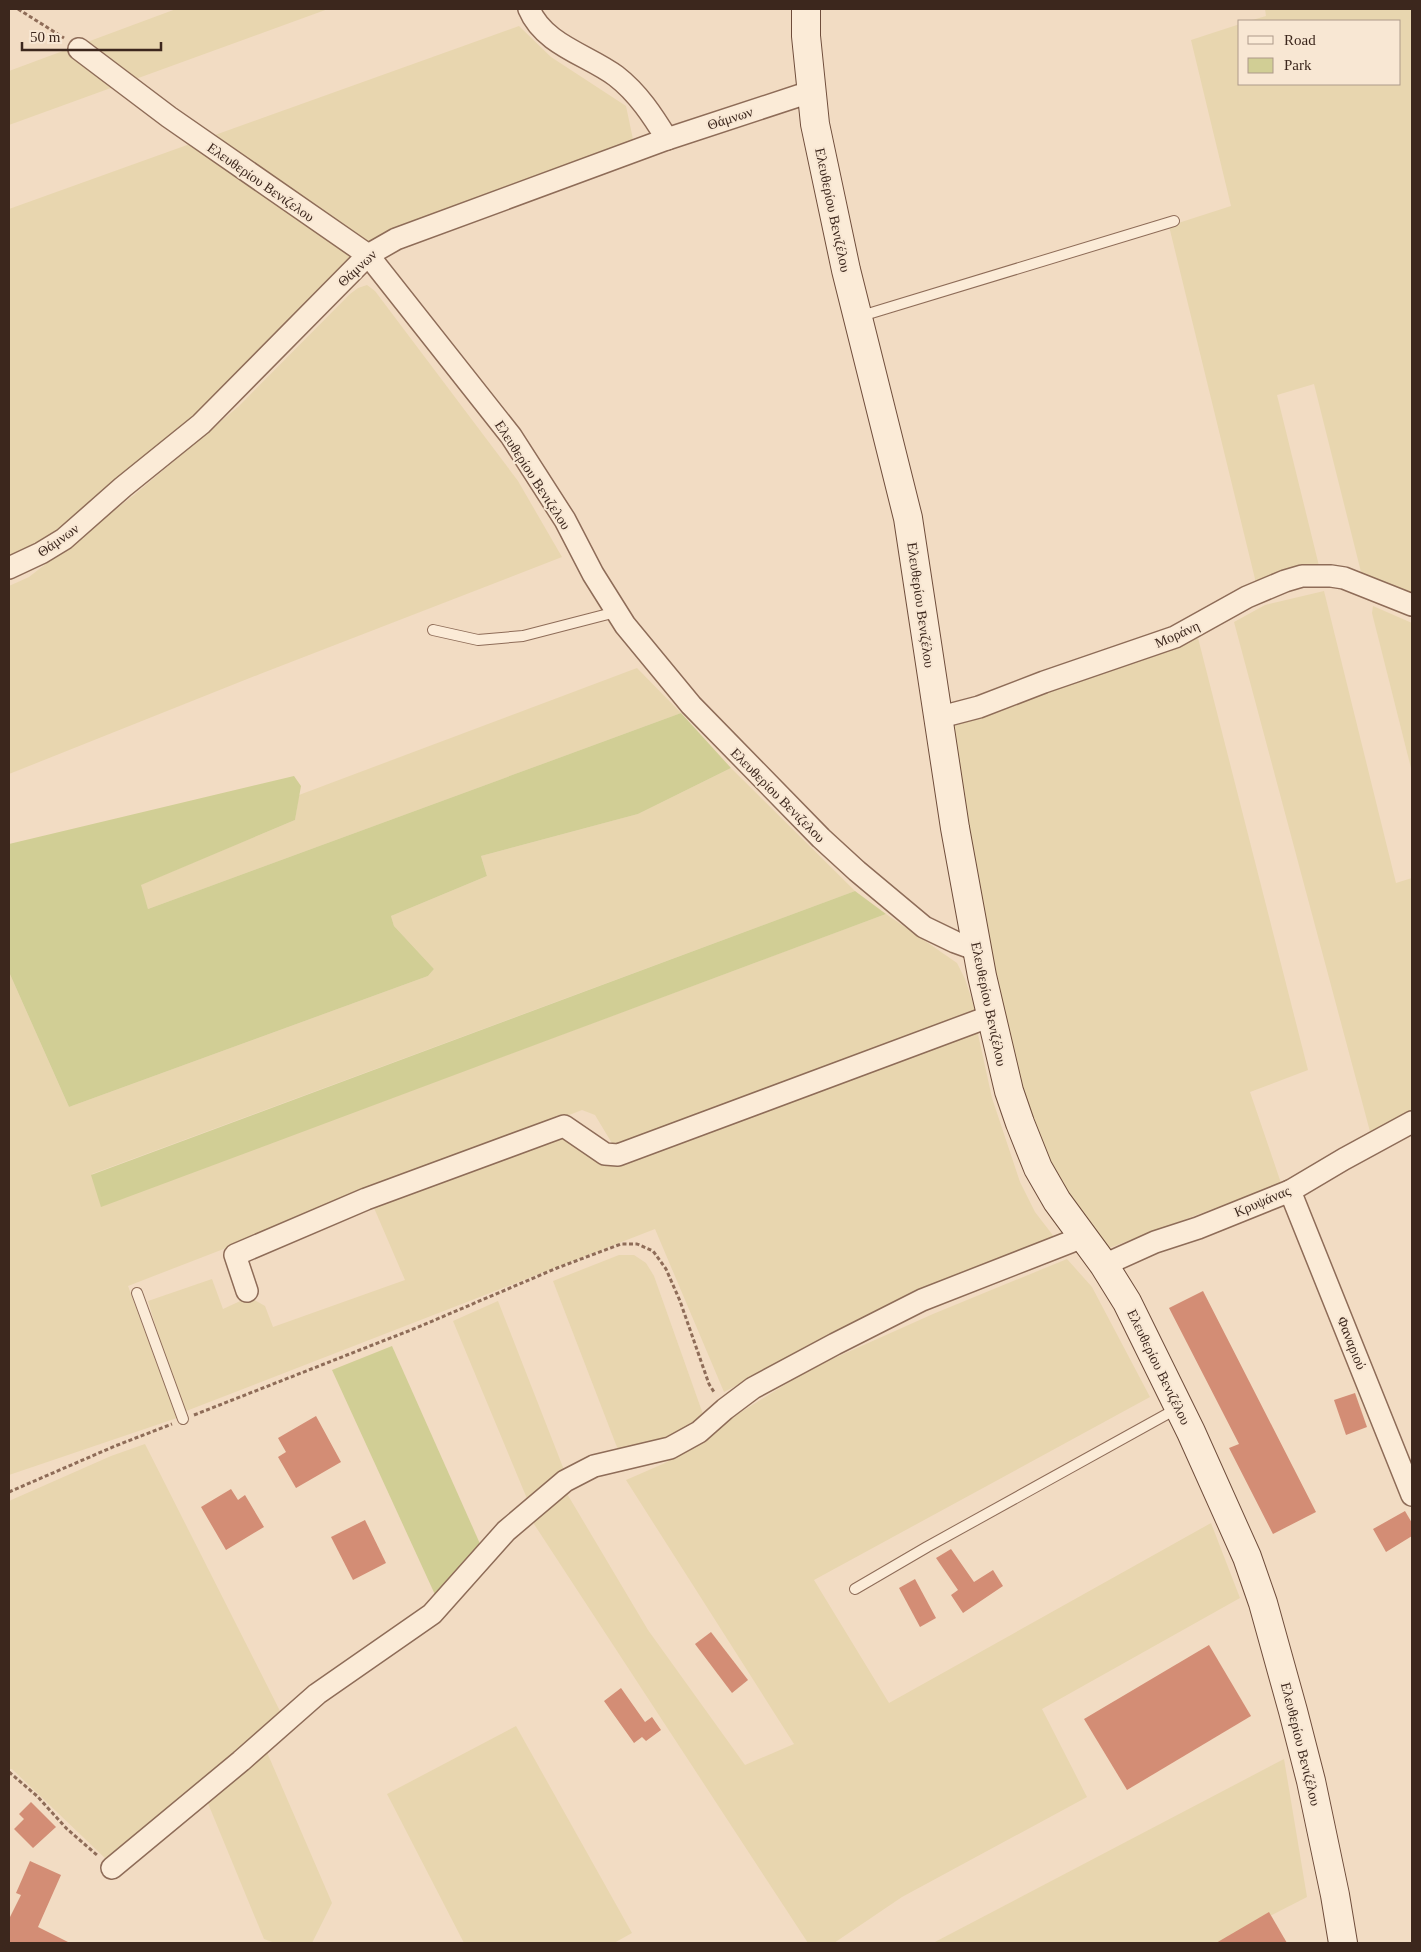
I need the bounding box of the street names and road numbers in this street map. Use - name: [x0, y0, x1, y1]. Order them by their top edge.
- street label: Θάμνων: [706, 104, 755, 133]
- street label: Ελευθερίου Βενιζελου: [205, 140, 317, 225]
- street label: Ελευθερίου Βενιζέλου: [812, 147, 853, 274]
- street label: Θάμνων: [335, 247, 380, 290]
- street label: Ελευθερίου Βενιζελου: [492, 418, 573, 533]
- street label: Θάμνων: [35, 521, 82, 560]
- street label: Ελευθερίου Βενιζέλου: [904, 541, 937, 669]
- street label: Μοράνη: [1152, 618, 1202, 651]
- street label: Ελευθερίου Βενιζελου: [728, 745, 828, 845]
- street label: Ελευθερίου Βενιζέλου: [968, 941, 1009, 1068]
- street label: Κρυψάνας: [1232, 1183, 1293, 1220]
- street label: Ελευθερίου Βενιζέλου: [1124, 1307, 1193, 1427]
- street label: Φαναριού: [1334, 1314, 1369, 1372]
- street label: Ελευθερίου Βενιζέλου: [1278, 1681, 1323, 1807]

